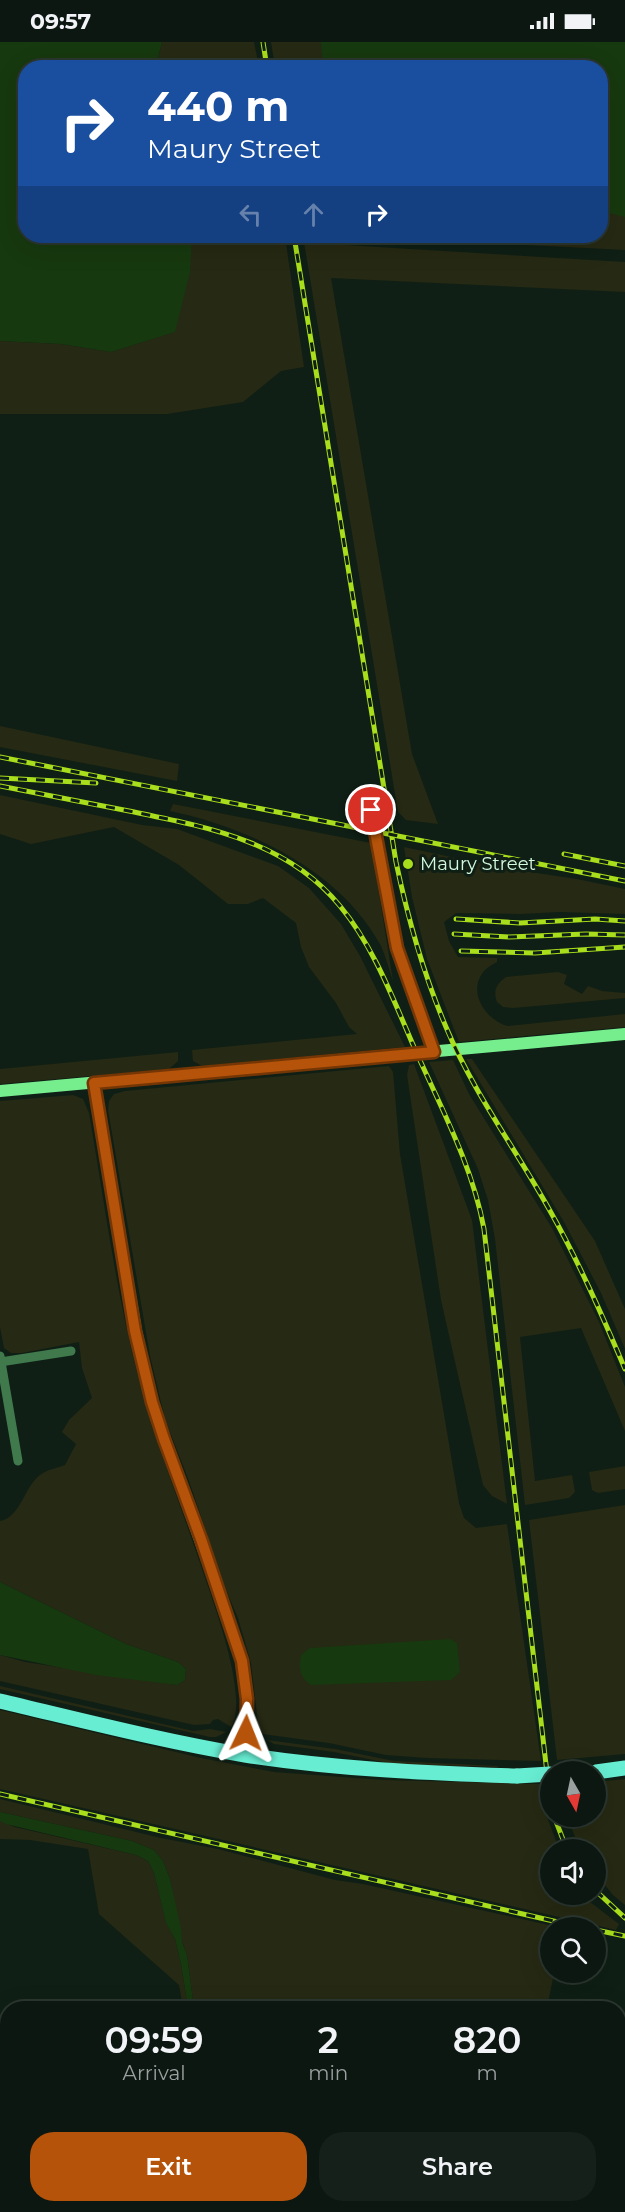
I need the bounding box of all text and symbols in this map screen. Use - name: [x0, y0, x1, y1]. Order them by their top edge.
- text: 09:57: [30, 8, 91, 35]
- text: 440 m: [147, 80, 289, 132]
- icon: right: [48, 84, 126, 162]
- text: Maury Street: [147, 132, 321, 165]
- icon: left: [234, 198, 267, 231]
- icon: ahead: [297, 198, 330, 231]
- icon: right: [360, 198, 393, 231]
- pin: [345, 784, 396, 835]
- icon: arrive: [354, 793, 387, 826]
- place label: Maury Street: [420, 853, 536, 875]
- marker: Maury Street: [401, 857, 415, 871]
- position arrow: [214, 1701, 278, 1765]
- north arrow: [540, 1761, 606, 1827]
- map controls: [540, 1761, 606, 1983]
- button: sound: [540, 1839, 606, 1905]
- button: search: [540, 1917, 606, 1983]
- text: 09:59: [105, 2018, 204, 2062]
- text: 2: [318, 2018, 339, 2062]
- text: 820: [453, 2018, 521, 2062]
- text: Arrival: [123, 2061, 186, 2085]
- text: min: [308, 2061, 348, 2085]
- text: m: [477, 2061, 498, 2085]
- button: Exit: [30, 2132, 307, 2201]
- button: Share: [319, 2132, 596, 2201]

